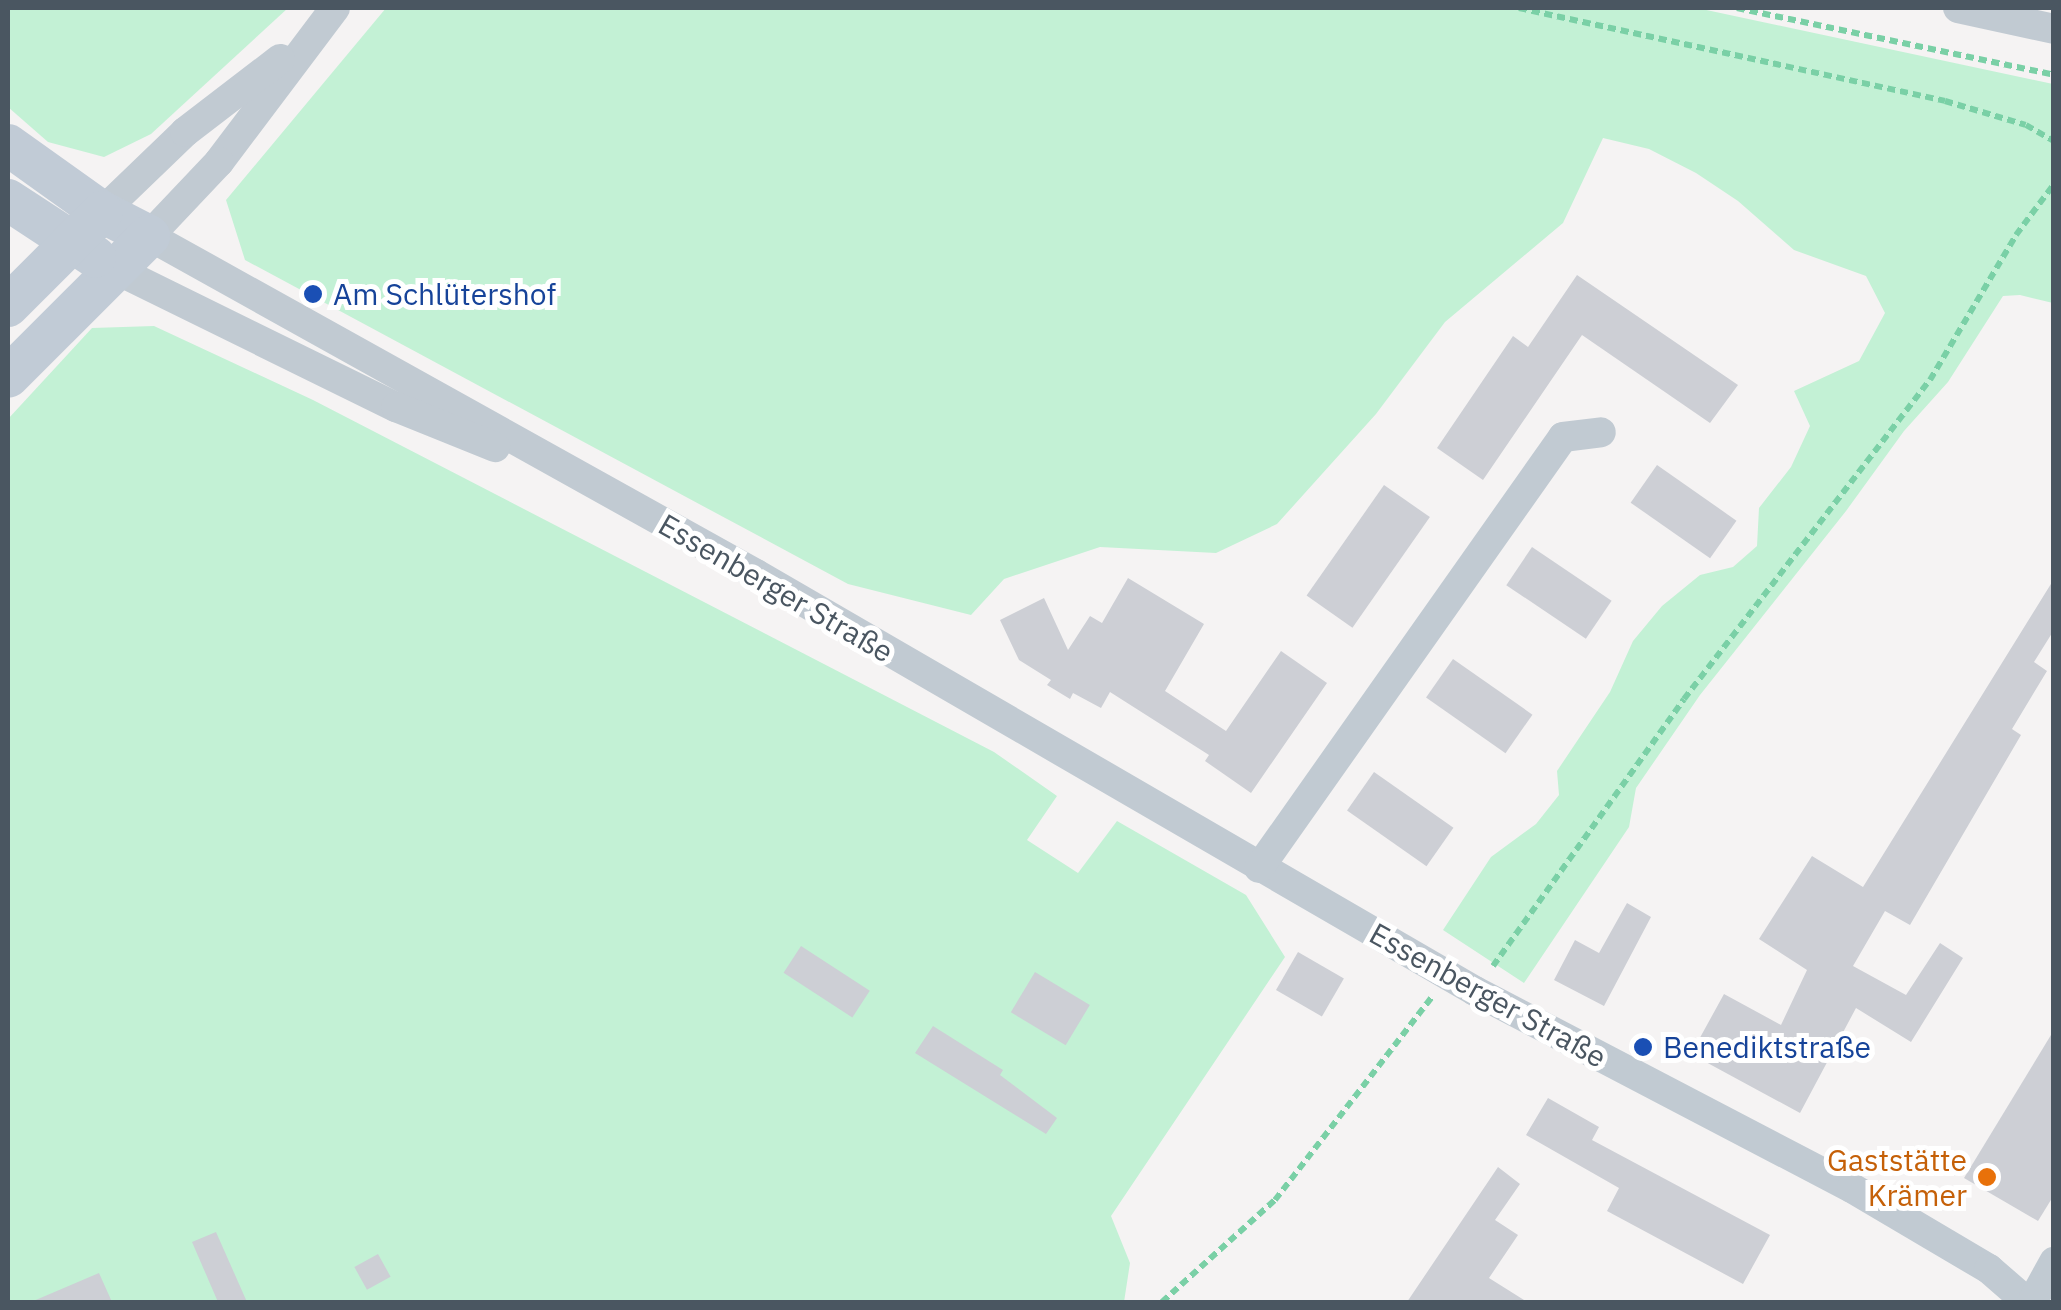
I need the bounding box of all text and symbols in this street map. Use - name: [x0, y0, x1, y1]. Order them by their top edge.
- place label: Am Schlütershof: [333, 276, 556, 312]
- marker: Am Schlütershof: [302, 283, 324, 305]
- street label: Essenberger Straße: [652, 506, 900, 670]
- street label: Essenberger Straße: [1363, 915, 1613, 1075]
- place label: Benediktstraße: [1663, 1029, 1871, 1065]
- marker: Benediktstraße: [1632, 1036, 1654, 1058]
- place label: Gaststätte Krämer: [1827, 1142, 1967, 1212]
- marker: Gaststätte Krämer: [1976, 1166, 1998, 1188]

